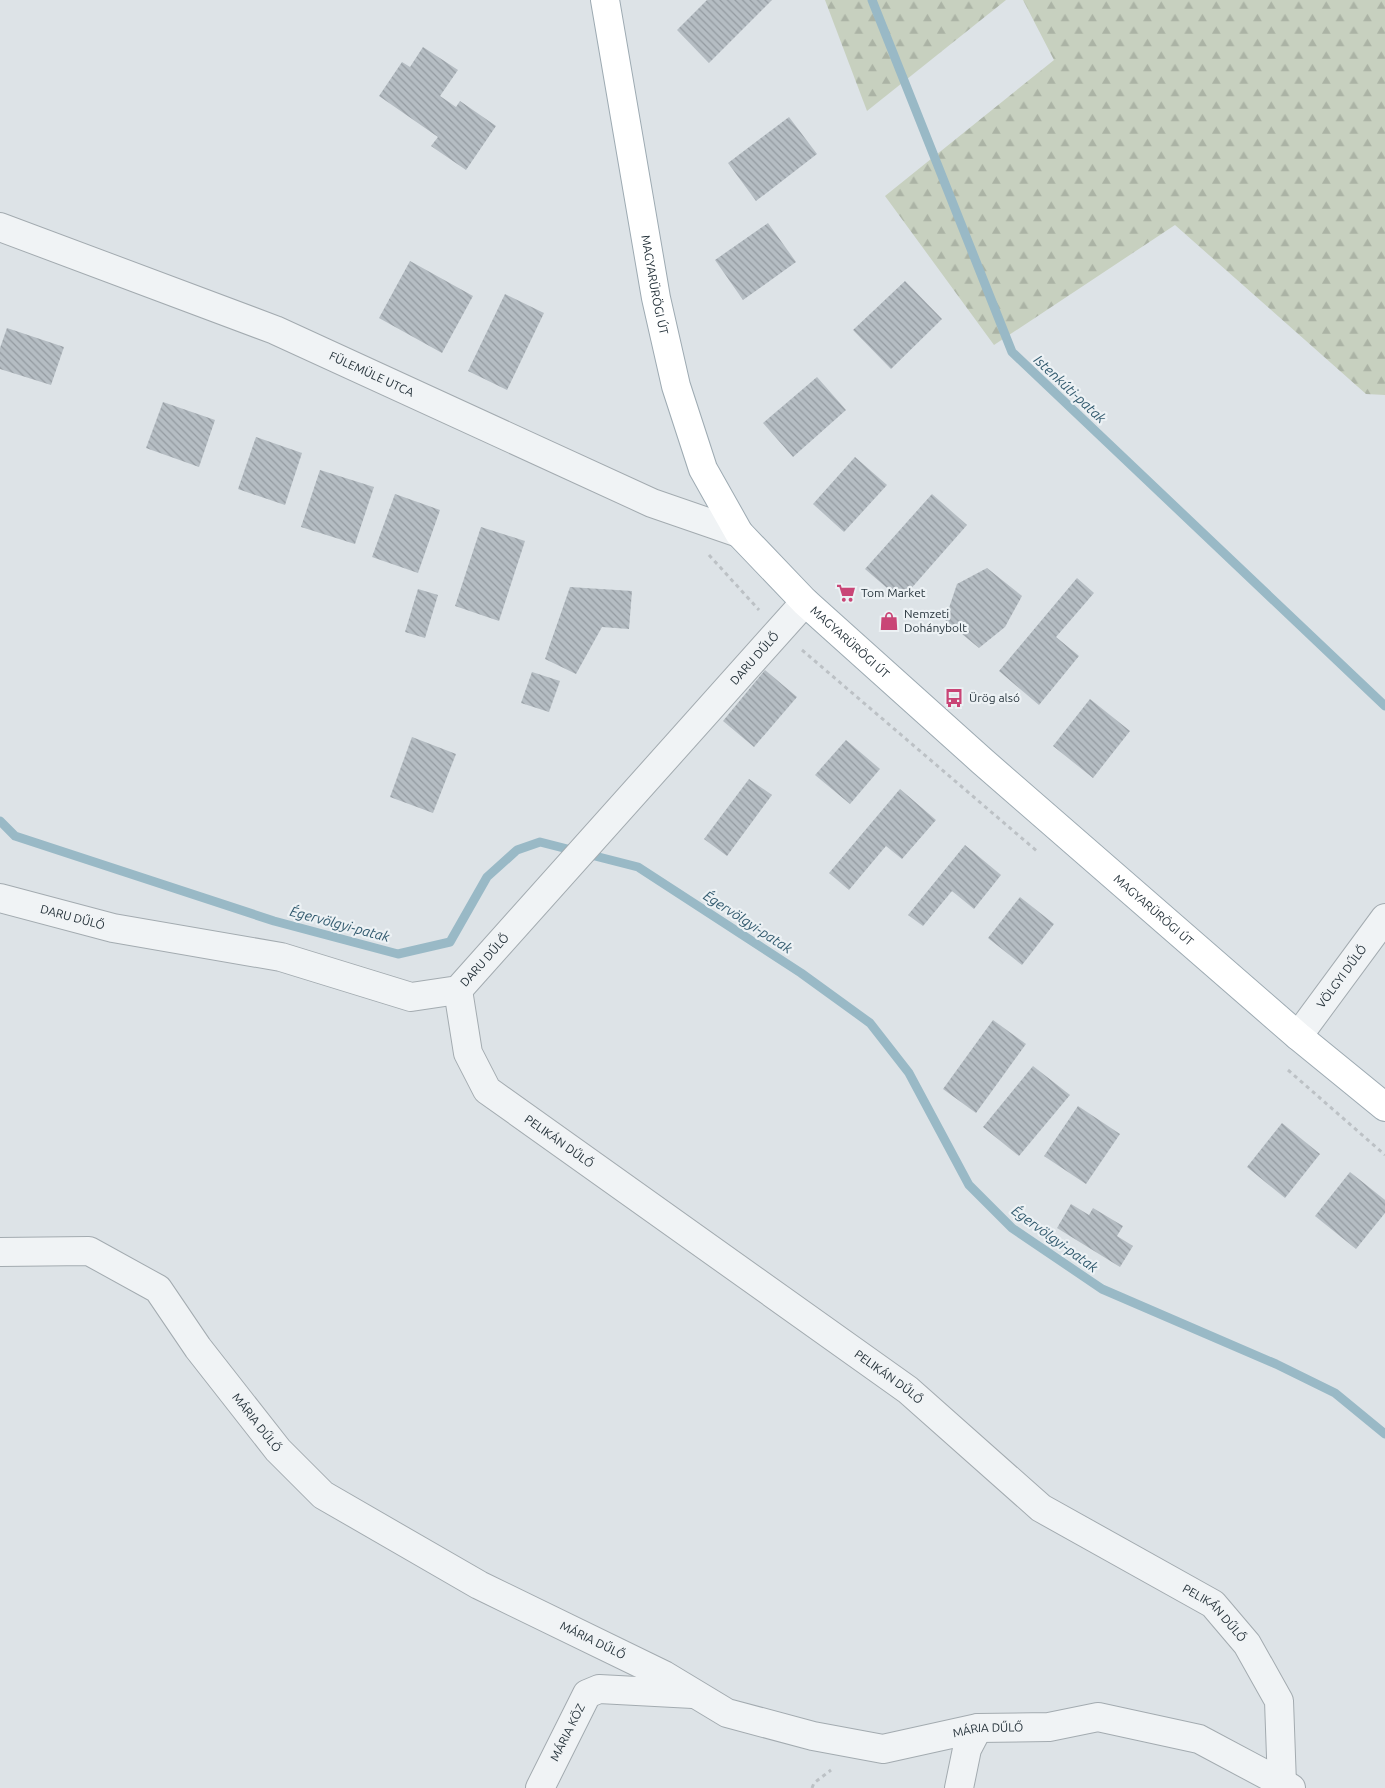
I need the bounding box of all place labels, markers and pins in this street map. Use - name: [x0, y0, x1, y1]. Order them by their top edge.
- supermarket icon: Tom Market: [835, 582, 857, 604]
- place label: Tom Market: [861, 586, 926, 599]
- place label: Nemzeti Dohánybolt: [904, 607, 967, 634]
- shop icon: Nemzeti Dohánybolt: [878, 610, 900, 632]
- bus stop icon: Ürög alsó: [943, 687, 965, 709]
- place label: Ürög alsó: [969, 691, 1020, 704]

